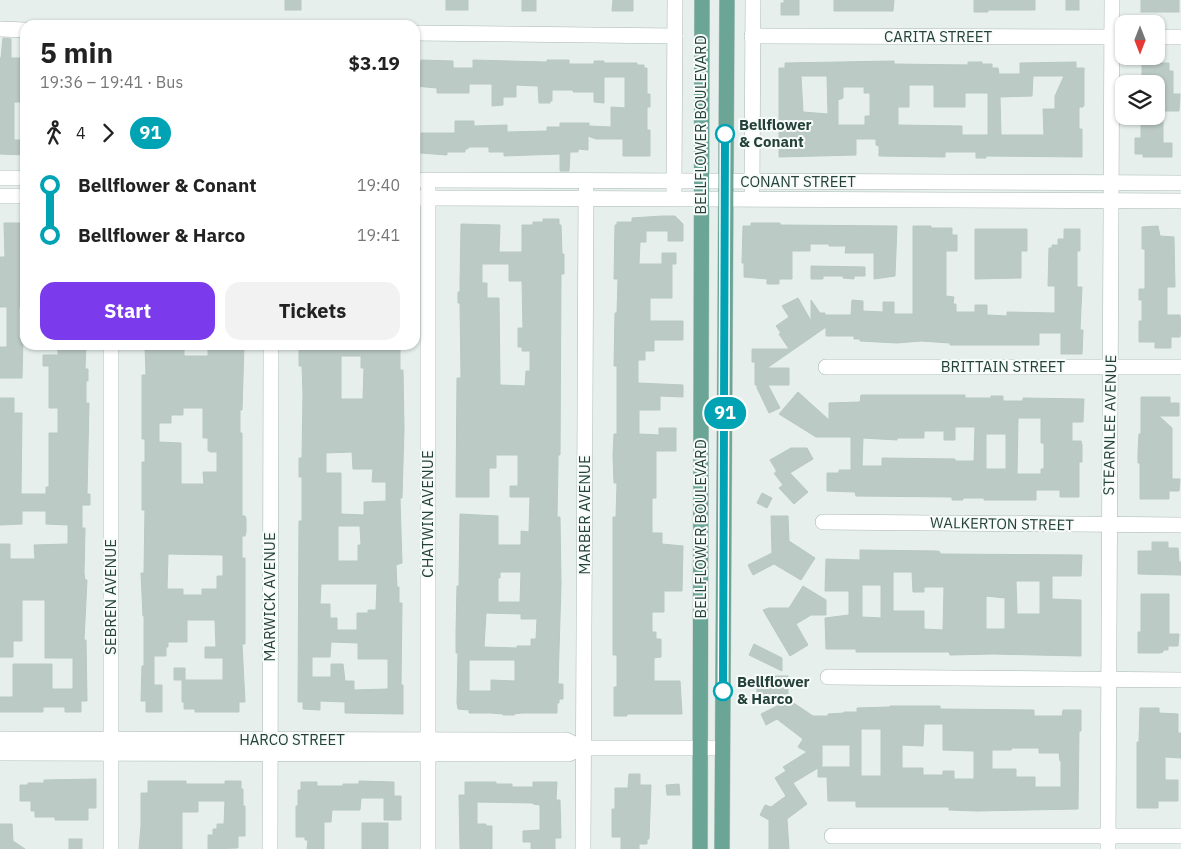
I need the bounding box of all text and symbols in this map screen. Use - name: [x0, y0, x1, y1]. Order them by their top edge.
- north arrow: [1115, 15, 1165, 65]
- map controls: [1115, 15, 1165, 125]
- street label: CARITA STREET: [884, 27, 992, 46]
- text: 5 min: [40, 34, 113, 71]
- street label: BELLFLOWER BOULEVARD: [691, 35, 710, 215]
- text: $3.19: [348, 51, 400, 75]
- text: 19:36 – 19:41 · Bus: [40, 72, 183, 92]
- button: layers: [1115, 75, 1165, 125]
- place label: Bellflower & Conant: [739, 115, 812, 151]
- icon: walk: [40, 119, 68, 147]
- icon: forward: [94, 119, 122, 147]
- text: 91: [140, 121, 161, 144]
- text: 4: [76, 123, 86, 143]
- marker: Bellflower & Conant: [715, 124, 735, 144]
- street label: CONANT STREET: [740, 172, 856, 191]
- text: Bellflower & Conant: [78, 173, 257, 197]
- text: 19:40: [357, 175, 400, 195]
- text: Bellflower & Harco: [78, 223, 245, 247]
- text: 19:41: [357, 225, 400, 245]
- button: Start: [40, 282, 215, 340]
- button: Tickets: [225, 282, 400, 340]
- street label: STEARNLEE AVENUE: [1099, 355, 1120, 495]
- street label: BRITTAIN STREET: [941, 357, 1066, 376]
- line badge: 91: [702, 397, 748, 429]
- text: 91: [714, 401, 736, 424]
- street label: BELLFLOWER BOULEVARD: [691, 439, 710, 619]
- street label: CHATWIN AVENUE: [418, 450, 437, 578]
- street label: MARBER AVENUE: [575, 455, 594, 575]
- street label: WALKERTON STREET: [930, 513, 1074, 534]
- street label: MARWICK AVENUE: [260, 532, 279, 662]
- street label: SEBREN AVENUE: [101, 539, 120, 655]
- place label: Bellflower & Harco: [737, 672, 810, 708]
- marker: Bellflower & Harco: [713, 681, 733, 701]
- street label: HARCO STREET: [239, 730, 345, 749]

